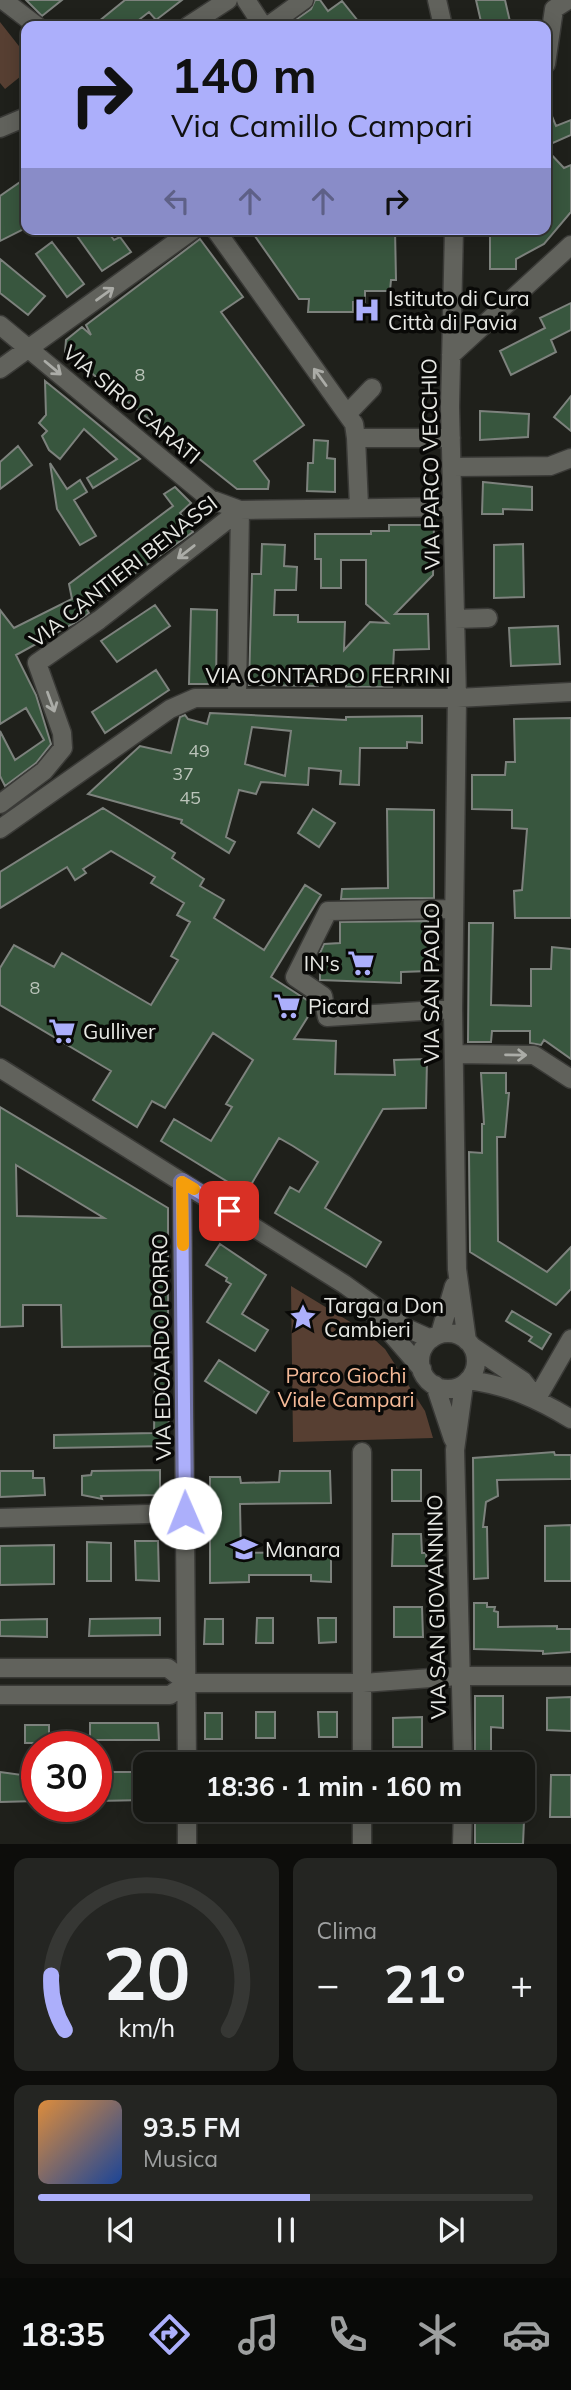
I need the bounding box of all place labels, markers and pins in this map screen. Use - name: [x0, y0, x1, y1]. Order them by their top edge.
- place label: Istituto di Cura Città di Pavia: [388, 285, 530, 335]
- hospital icon: Istituto di Cura Città di Pavia: [352, 295, 382, 325]
- supermarket icon: IN's: [346, 948, 376, 978]
- place label: IN's: [304, 950, 340, 976]
- supermarket icon: Picard: [272, 991, 302, 1021]
- place label: Picard: [308, 993, 370, 1019]
- supermarket icon: Gulliver: [47, 1016, 77, 1046]
- place label: Gulliver: [83, 1018, 156, 1044]
- pin: [199, 1181, 259, 1241]
- place label: Targa a Don Cambieri: [324, 1292, 444, 1342]
- place icon: Targa a Don Cambieri: [288, 1302, 318, 1332]
- school or university icon: Manara: [229, 1534, 259, 1564]
- place label: Manara: [265, 1536, 341, 1562]

